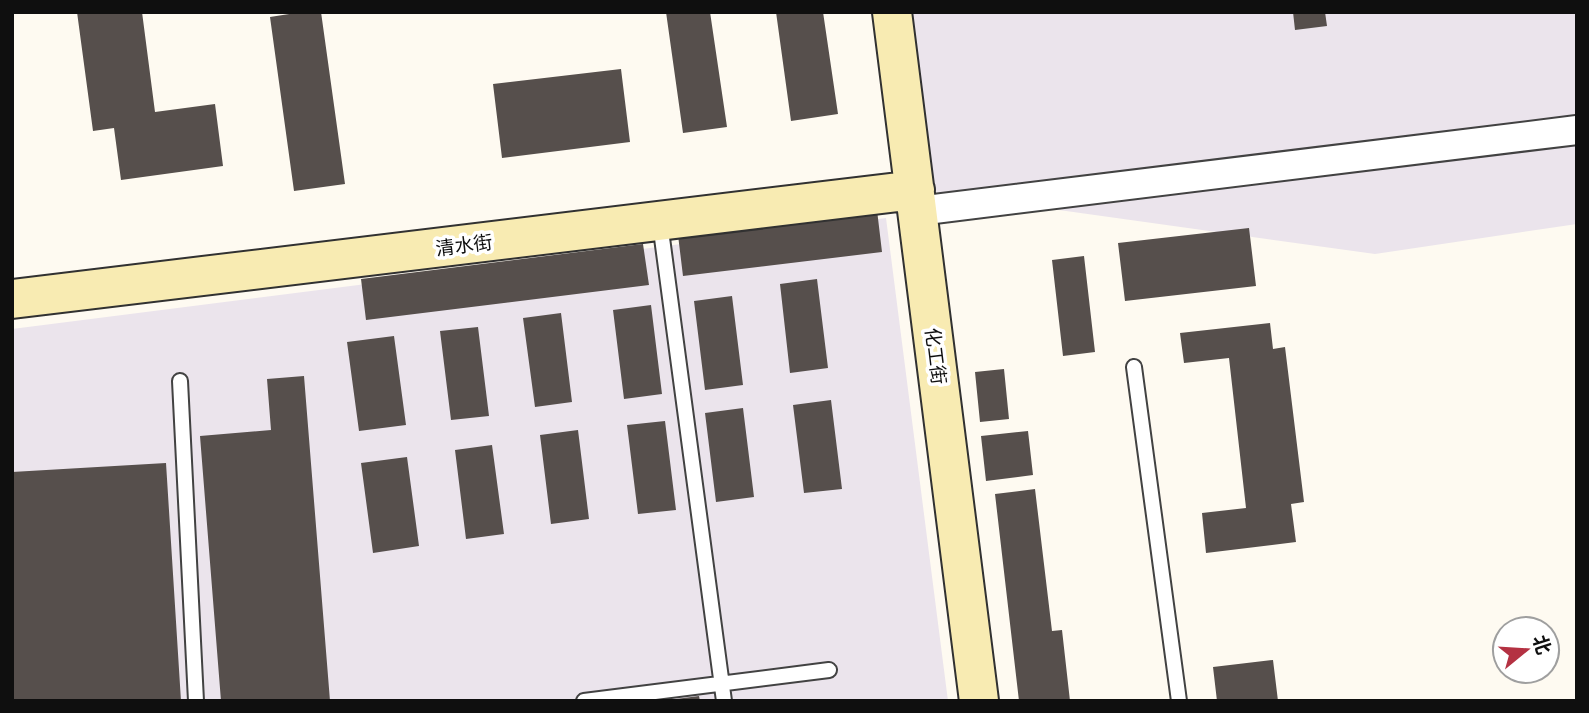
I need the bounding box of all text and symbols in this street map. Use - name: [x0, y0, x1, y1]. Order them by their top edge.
- street label: 清水街: [434, 232, 494, 259]
- street label: 化工街: [922, 326, 949, 386]
- north arrow: [1491, 615, 1561, 685]
- text: 北: [1529, 633, 1555, 657]

